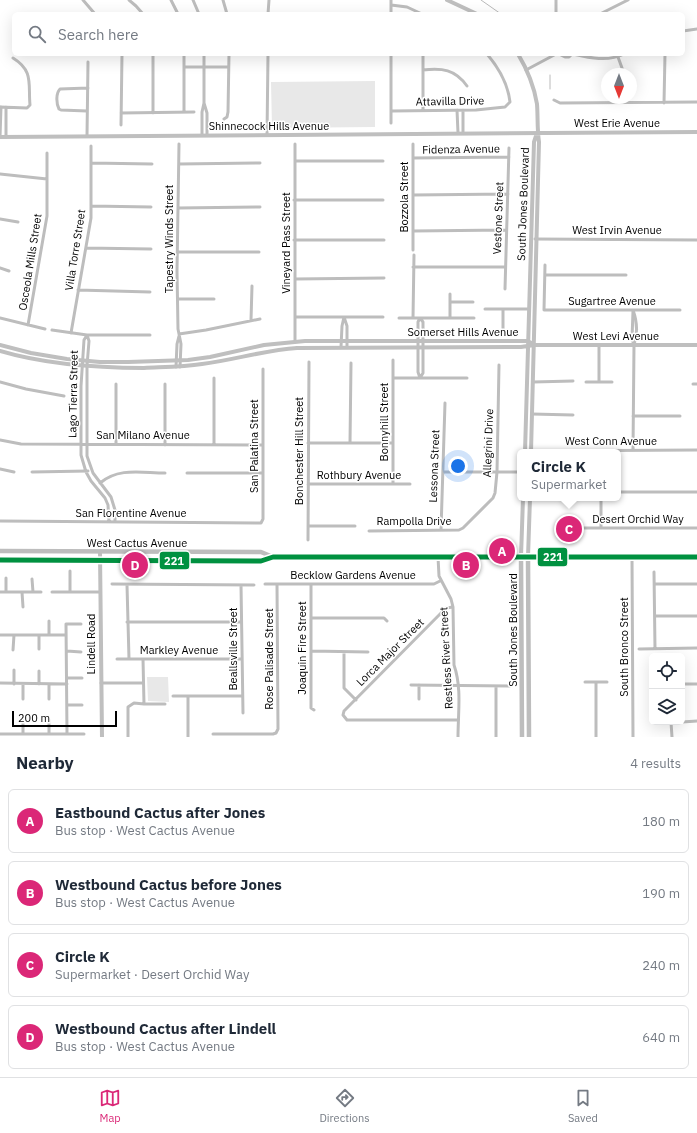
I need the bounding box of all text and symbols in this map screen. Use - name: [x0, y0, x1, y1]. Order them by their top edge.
- search box: [12, 12, 685, 56]
- icon: search: [26, 23, 48, 45]
- text: Search here: [58, 25, 138, 44]
- north arrow: [601, 68, 637, 104]
- street label: Attavilla Drive: [416, 93, 484, 109]
- street label: West Erie Avenue: [574, 116, 660, 130]
- street label: Shinnecock Hills Avenue: [209, 119, 329, 133]
- street label: Fidenza Avenue: [422, 141, 500, 157]
- street label: South Jones Boulevard: [514, 147, 532, 261]
- street label: Bozzola Street: [397, 161, 411, 233]
- street label: Vestone Street: [490, 181, 506, 255]
- street label: Tapestry Winds Street: [162, 185, 176, 293]
- street label: Vineyard Pass Street: [279, 192, 293, 294]
- street label: Villa Torre Street: [62, 208, 88, 292]
- street label: Osceola Mills Street: [15, 212, 45, 311]
- street label: West Irvin Avenue: [572, 223, 662, 237]
- street label: Sugartree Avenue: [568, 294, 656, 308]
- street label: Somerset Hills Avenue: [407, 325, 519, 339]
- street label: West Levi Avenue: [573, 329, 659, 343]
- street label: Lago Tierra Street: [65, 350, 81, 438]
- street label: Bonnyhill Street: [377, 382, 391, 461]
- street label: Bonchester Hill Street: [292, 397, 306, 505]
- street label: San Palatina Street: [247, 399, 261, 493]
- street label: Allegrini Drive: [480, 408, 496, 478]
- street label: San Milano Avenue: [96, 428, 190, 442]
- street label: Lessona Street: [426, 429, 442, 503]
- street label: West Conn Avenue: [565, 434, 657, 448]
- popup: [517, 449, 621, 501]
- your location: [448, 456, 468, 476]
- text: Circle K: [531, 457, 586, 476]
- street label: Rothbury Avenue: [317, 468, 401, 482]
- text: Supermarket: [531, 476, 607, 493]
- street label: San Florentine Avenue: [76, 506, 186, 520]
- street label: Desert Orchid Way: [592, 512, 684, 526]
- street label: Rampolla Drive: [377, 514, 451, 528]
- pin: C: [556, 514, 582, 544]
- street label: West Cactus Avenue: [87, 536, 187, 550]
- pin: A: [489, 536, 515, 566]
- line badge: 221: [537, 547, 568, 567]
- pin: D: [122, 550, 148, 580]
- pin: B: [453, 550, 479, 580]
- text: 221: [543, 550, 563, 564]
- line badge: 221: [159, 551, 190, 570]
- text: 221: [164, 554, 184, 568]
- street label: Becklow Gardens Avenue: [290, 568, 416, 582]
- street label: South Jones Boulevard: [506, 573, 520, 687]
- street label: South Bronco Street: [617, 597, 631, 697]
- street label: Joaquin Fire Street: [295, 601, 309, 695]
- street label: Restless River Street: [436, 606, 456, 709]
- street label: Beallsville Street: [226, 607, 240, 691]
- street label: Rose Palisade Street: [262, 608, 276, 710]
- street label: Lindell Road: [84, 614, 98, 674]
- street label: Lorca Major Street: [353, 615, 427, 689]
- street label: Markley Avenue: [140, 643, 218, 657]
- map controls: [649, 653, 685, 725]
- button: locate: [649, 653, 685, 689]
- button: layers: [649, 689, 685, 725]
- scale bar: [12, 709, 117, 728]
- text: 200 m: [18, 711, 50, 725]
- text: Nearby: [16, 752, 74, 774]
- text: 4 results: [630, 755, 681, 772]
- text: Eastbound Cactus after Jones: [55, 803, 265, 822]
- text: A: [26, 813, 34, 830]
- text: 180 m: [642, 813, 680, 830]
- text: Bus stop · West Cactus Avenue: [55, 822, 235, 839]
- text: Westbound Cactus before Jones: [55, 875, 282, 894]
- text: B: [26, 885, 34, 902]
- text: 190 m: [642, 885, 680, 902]
- text: Bus stop · West Cactus Avenue: [55, 894, 235, 911]
- text: Circle K: [55, 947, 110, 966]
- text: C: [26, 957, 34, 974]
- text: 240 m: [642, 957, 680, 974]
- text: Supermarket · Desert Orchid Way: [55, 966, 249, 983]
- text: Westbound Cactus after Lindell: [55, 1019, 276, 1038]
- text: D: [25, 1029, 35, 1046]
- text: 640 m: [642, 1029, 680, 1046]
- text: Bus stop · West Cactus Avenue: [55, 1038, 235, 1055]
- tab: Map: [99, 1087, 121, 1125]
- tab: Directions: [319, 1087, 370, 1125]
- tab: Saved: [568, 1087, 598, 1125]

